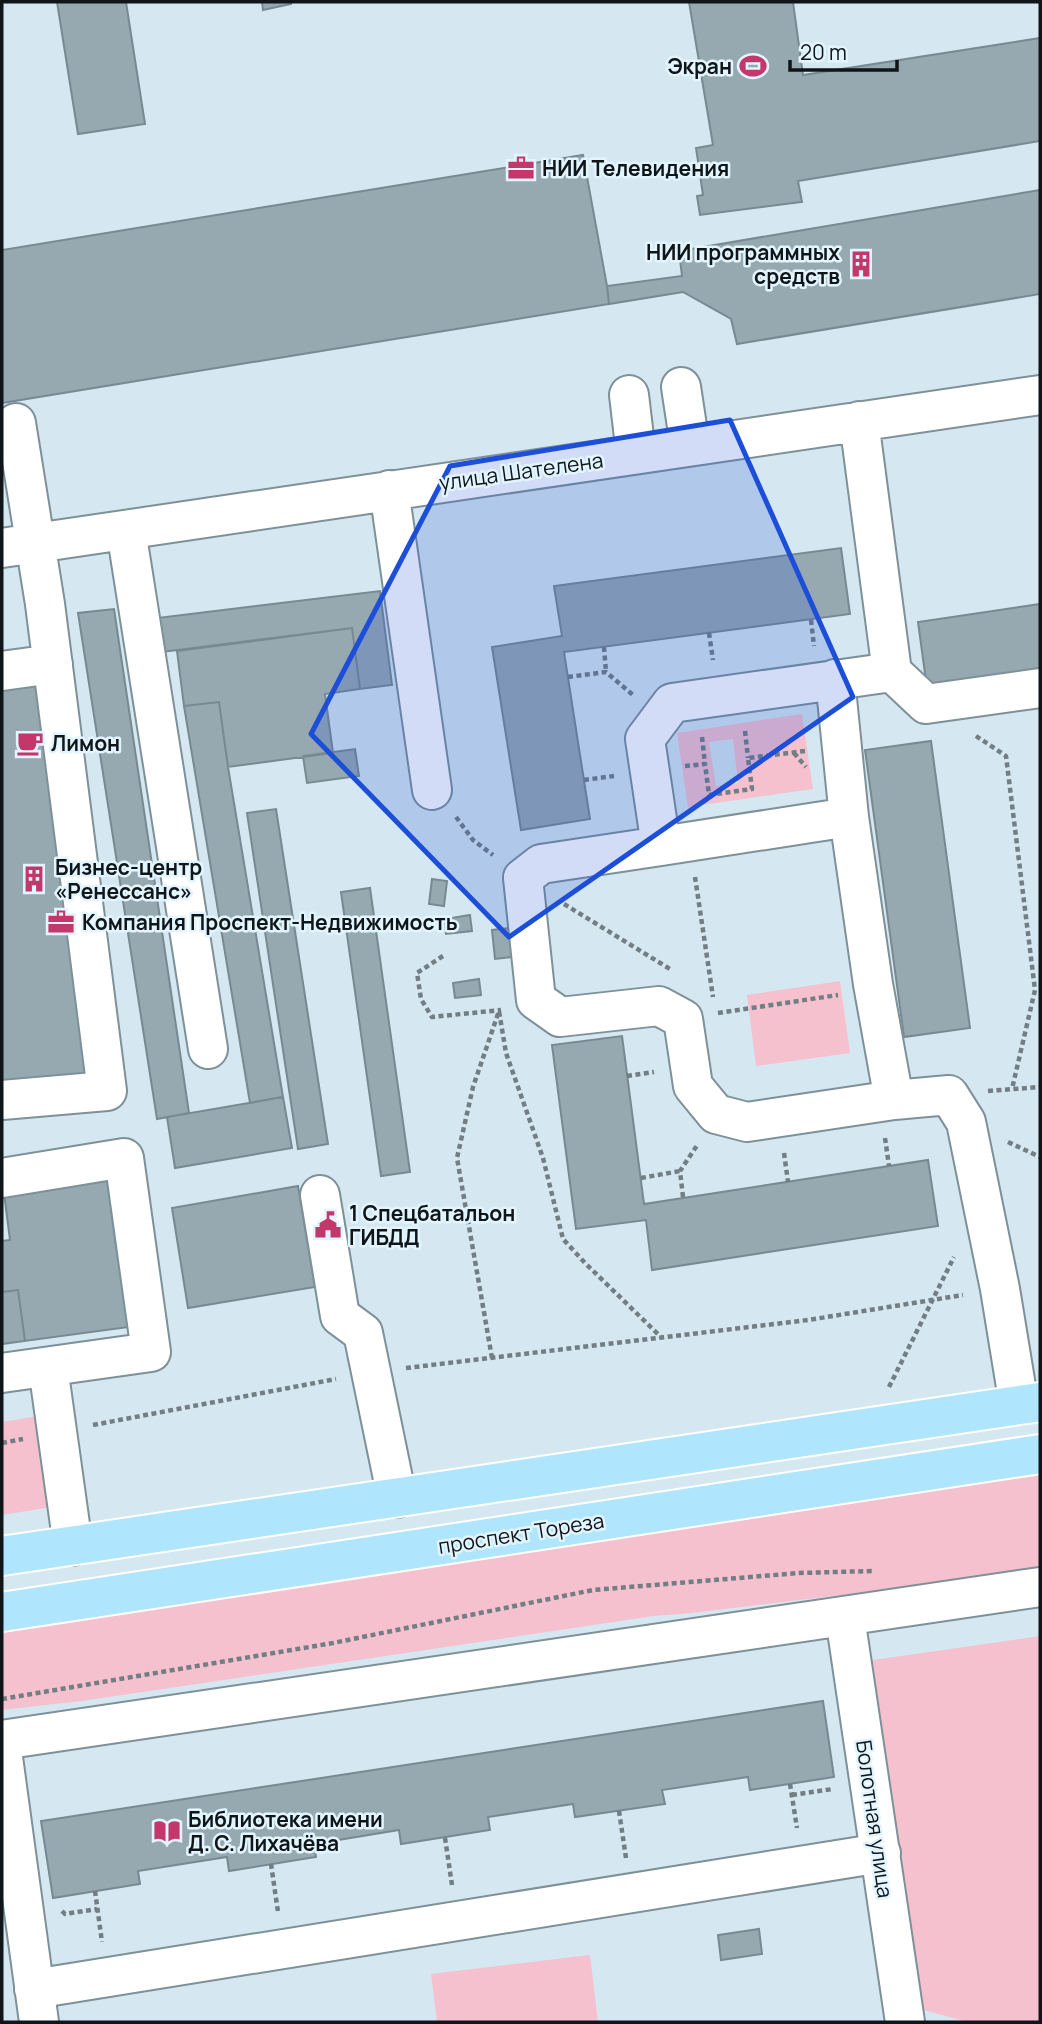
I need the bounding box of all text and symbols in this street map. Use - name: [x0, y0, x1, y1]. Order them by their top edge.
- scale bar: [790, 28, 897, 72]
- text: 20 m: [800, 38, 847, 66]
- sports icon: Экран: [738, 51, 768, 81]
- place label: Экран: [667, 52, 732, 80]
- office icon: НИИ Телевидения: [506, 153, 536, 183]
- place label: НИИ Телевидения: [542, 154, 729, 182]
- place label: НИИ программных средств: [646, 238, 840, 290]
- building icon: НИИ программных средств: [846, 249, 876, 279]
- street label: улица Шателена: [437, 446, 605, 496]
- cafe icon: Лимон: [15, 728, 45, 758]
- place label: Лимон: [51, 729, 120, 757]
- place label: Бизнес-центр «Ренессанс»: [55, 853, 202, 905]
- building icon: Бизнес-центр «Ренессанс»: [19, 864, 49, 894]
- office icon: Компания Проспект-Недвижимость: [46, 907, 76, 937]
- place label: Компания Проспект-Недвижимость: [82, 908, 458, 936]
- place label: 1 Спецбатальон ГИБДД: [349, 1199, 515, 1251]
- public building icon: 1 Спецбатальон ГИБДД: [313, 1210, 343, 1240]
- street label: проспект Тореза: [436, 1506, 606, 1560]
- street label: Болотная улица: [850, 1738, 900, 1900]
- place label: Библиотека имени Д. С. Лихачёва: [188, 1805, 383, 1857]
- library icon: Библиотека имени Д. С. Лихачёва: [152, 1816, 182, 1846]

